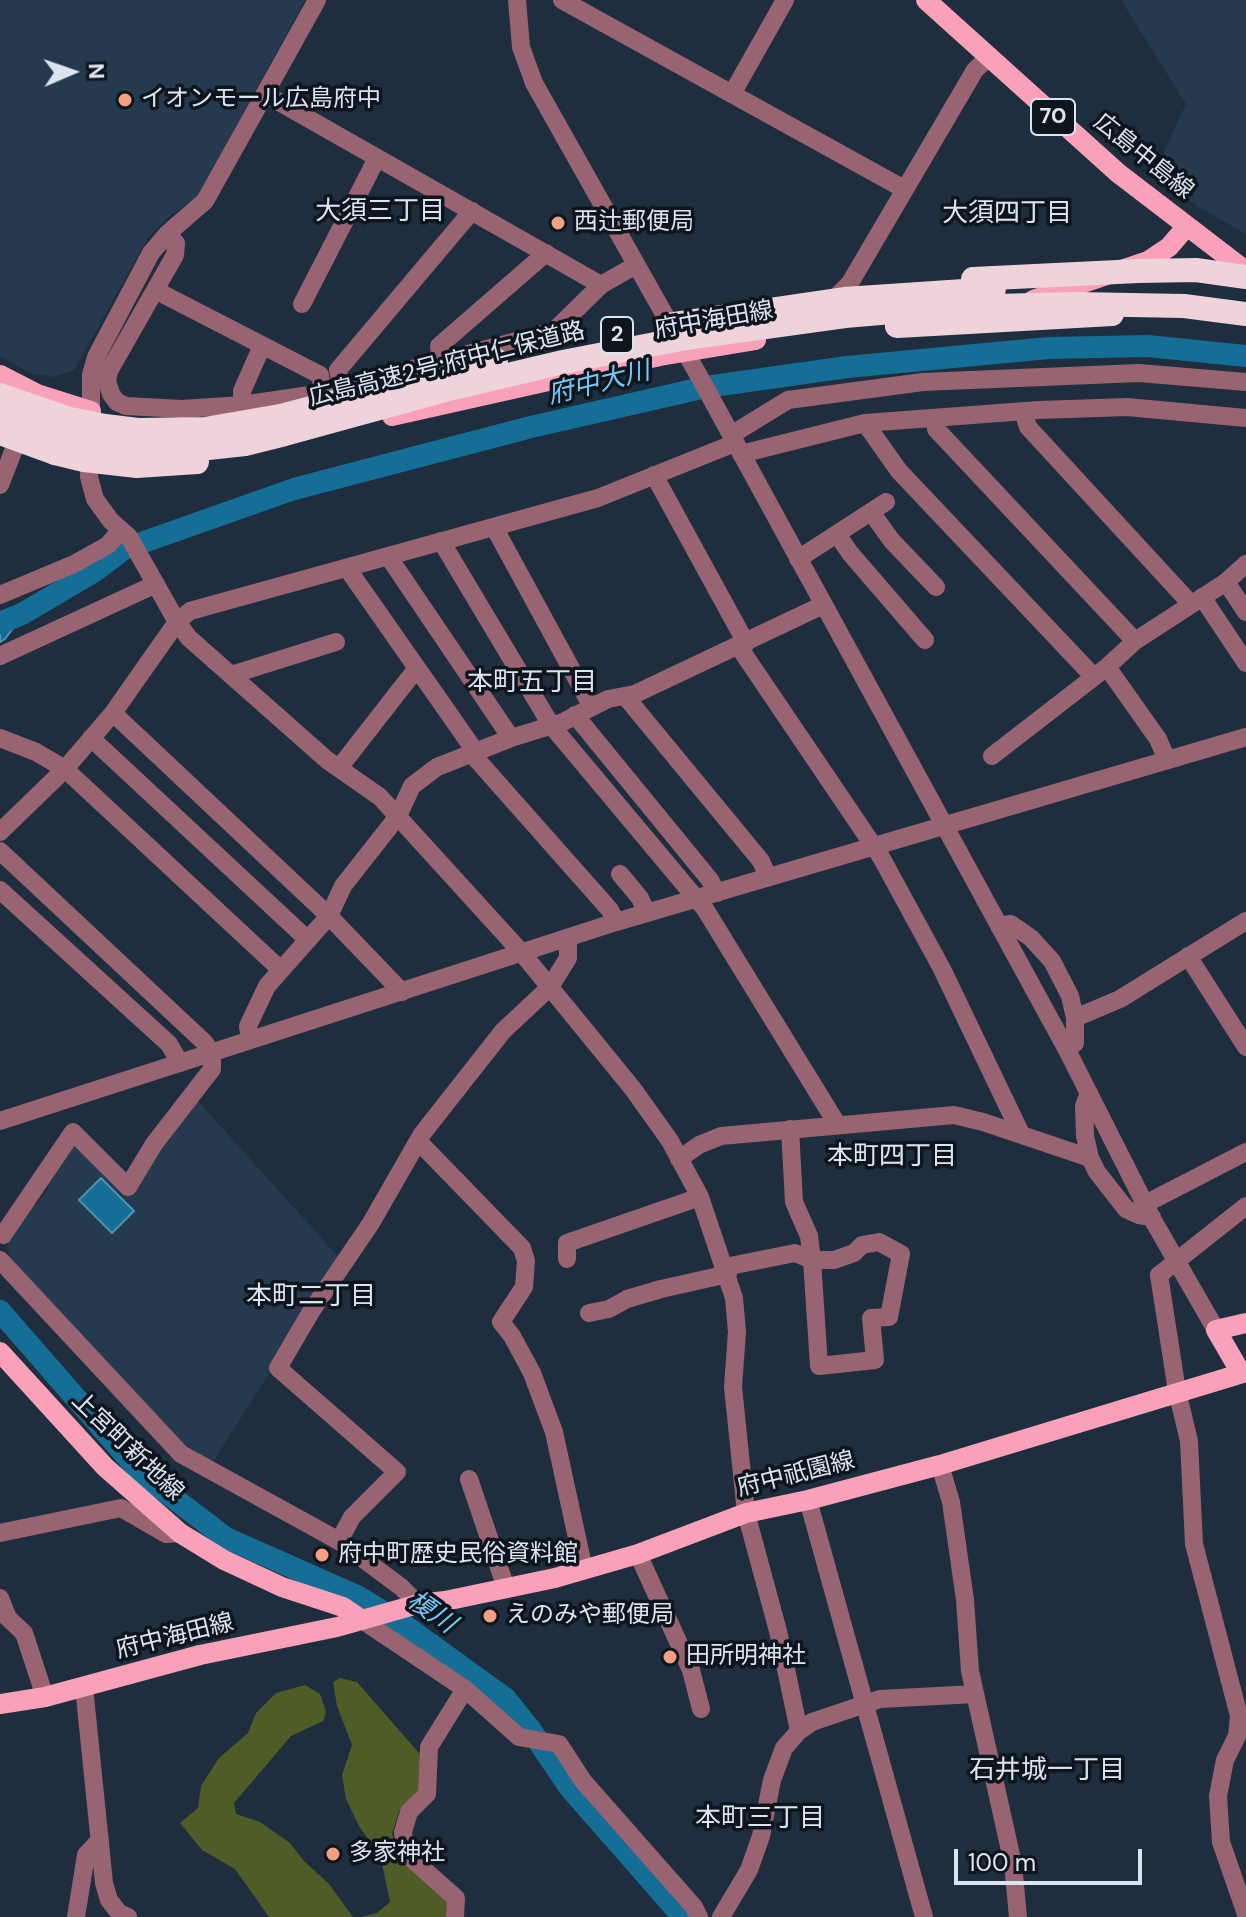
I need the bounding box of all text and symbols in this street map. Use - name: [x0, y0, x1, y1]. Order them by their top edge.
- north arrow: [32, 32, 112, 112]
- text: N: [82, 63, 111, 80]
- place label: イオンモール広島府中: [141, 86, 381, 114]
- marker: イオンモール広島府中: [116, 91, 134, 109]
- road number: 70: [1031, 99, 1075, 135]
- street label: 広島中島線: [1087, 108, 1199, 206]
- district label: 大須三丁目: [315, 196, 445, 228]
- district label: 大須四丁目: [942, 198, 1072, 230]
- place label: 西辻郵便局: [574, 209, 694, 237]
- marker: 西辻郵便局: [549, 214, 567, 232]
- street label: 府中海田線: [652, 296, 776, 346]
- street label: 広島高速2号;府中仁保道路: [306, 317, 588, 413]
- road number: 2: [601, 317, 633, 353]
- water label: 府中大川: [545, 356, 653, 412]
- district label: 本町五丁目: [467, 667, 597, 699]
- district label: 本町四丁目: [827, 1141, 957, 1173]
- district label: 本町二丁目: [246, 1281, 376, 1313]
- street label: 上宮町新地線: [65, 1387, 189, 1507]
- street label: 府中祇園線: [734, 1447, 858, 1503]
- place label: 府中町歴史民俗資料館: [338, 1541, 578, 1569]
- marker: 府中町歴史民俗資料館: [313, 1546, 331, 1564]
- water label: 榎川: [401, 1585, 461, 1641]
- place label: えのみや郵便局: [506, 1602, 674, 1630]
- marker: えのみや郵便局: [481, 1607, 499, 1625]
- street label: 府中海田線: [113, 1609, 237, 1665]
- place label: 田所明神社: [686, 1643, 806, 1671]
- marker: 田所明神社: [661, 1648, 679, 1666]
- district label: 石井城一丁目: [969, 1755, 1125, 1787]
- district label: 本町三丁目: [695, 1803, 825, 1835]
- scale bar: [958, 1833, 1146, 1883]
- place label: 多家神社: [349, 1840, 445, 1868]
- marker: 多家神社: [324, 1845, 342, 1863]
- text: 100 m: [968, 1847, 1036, 1878]

